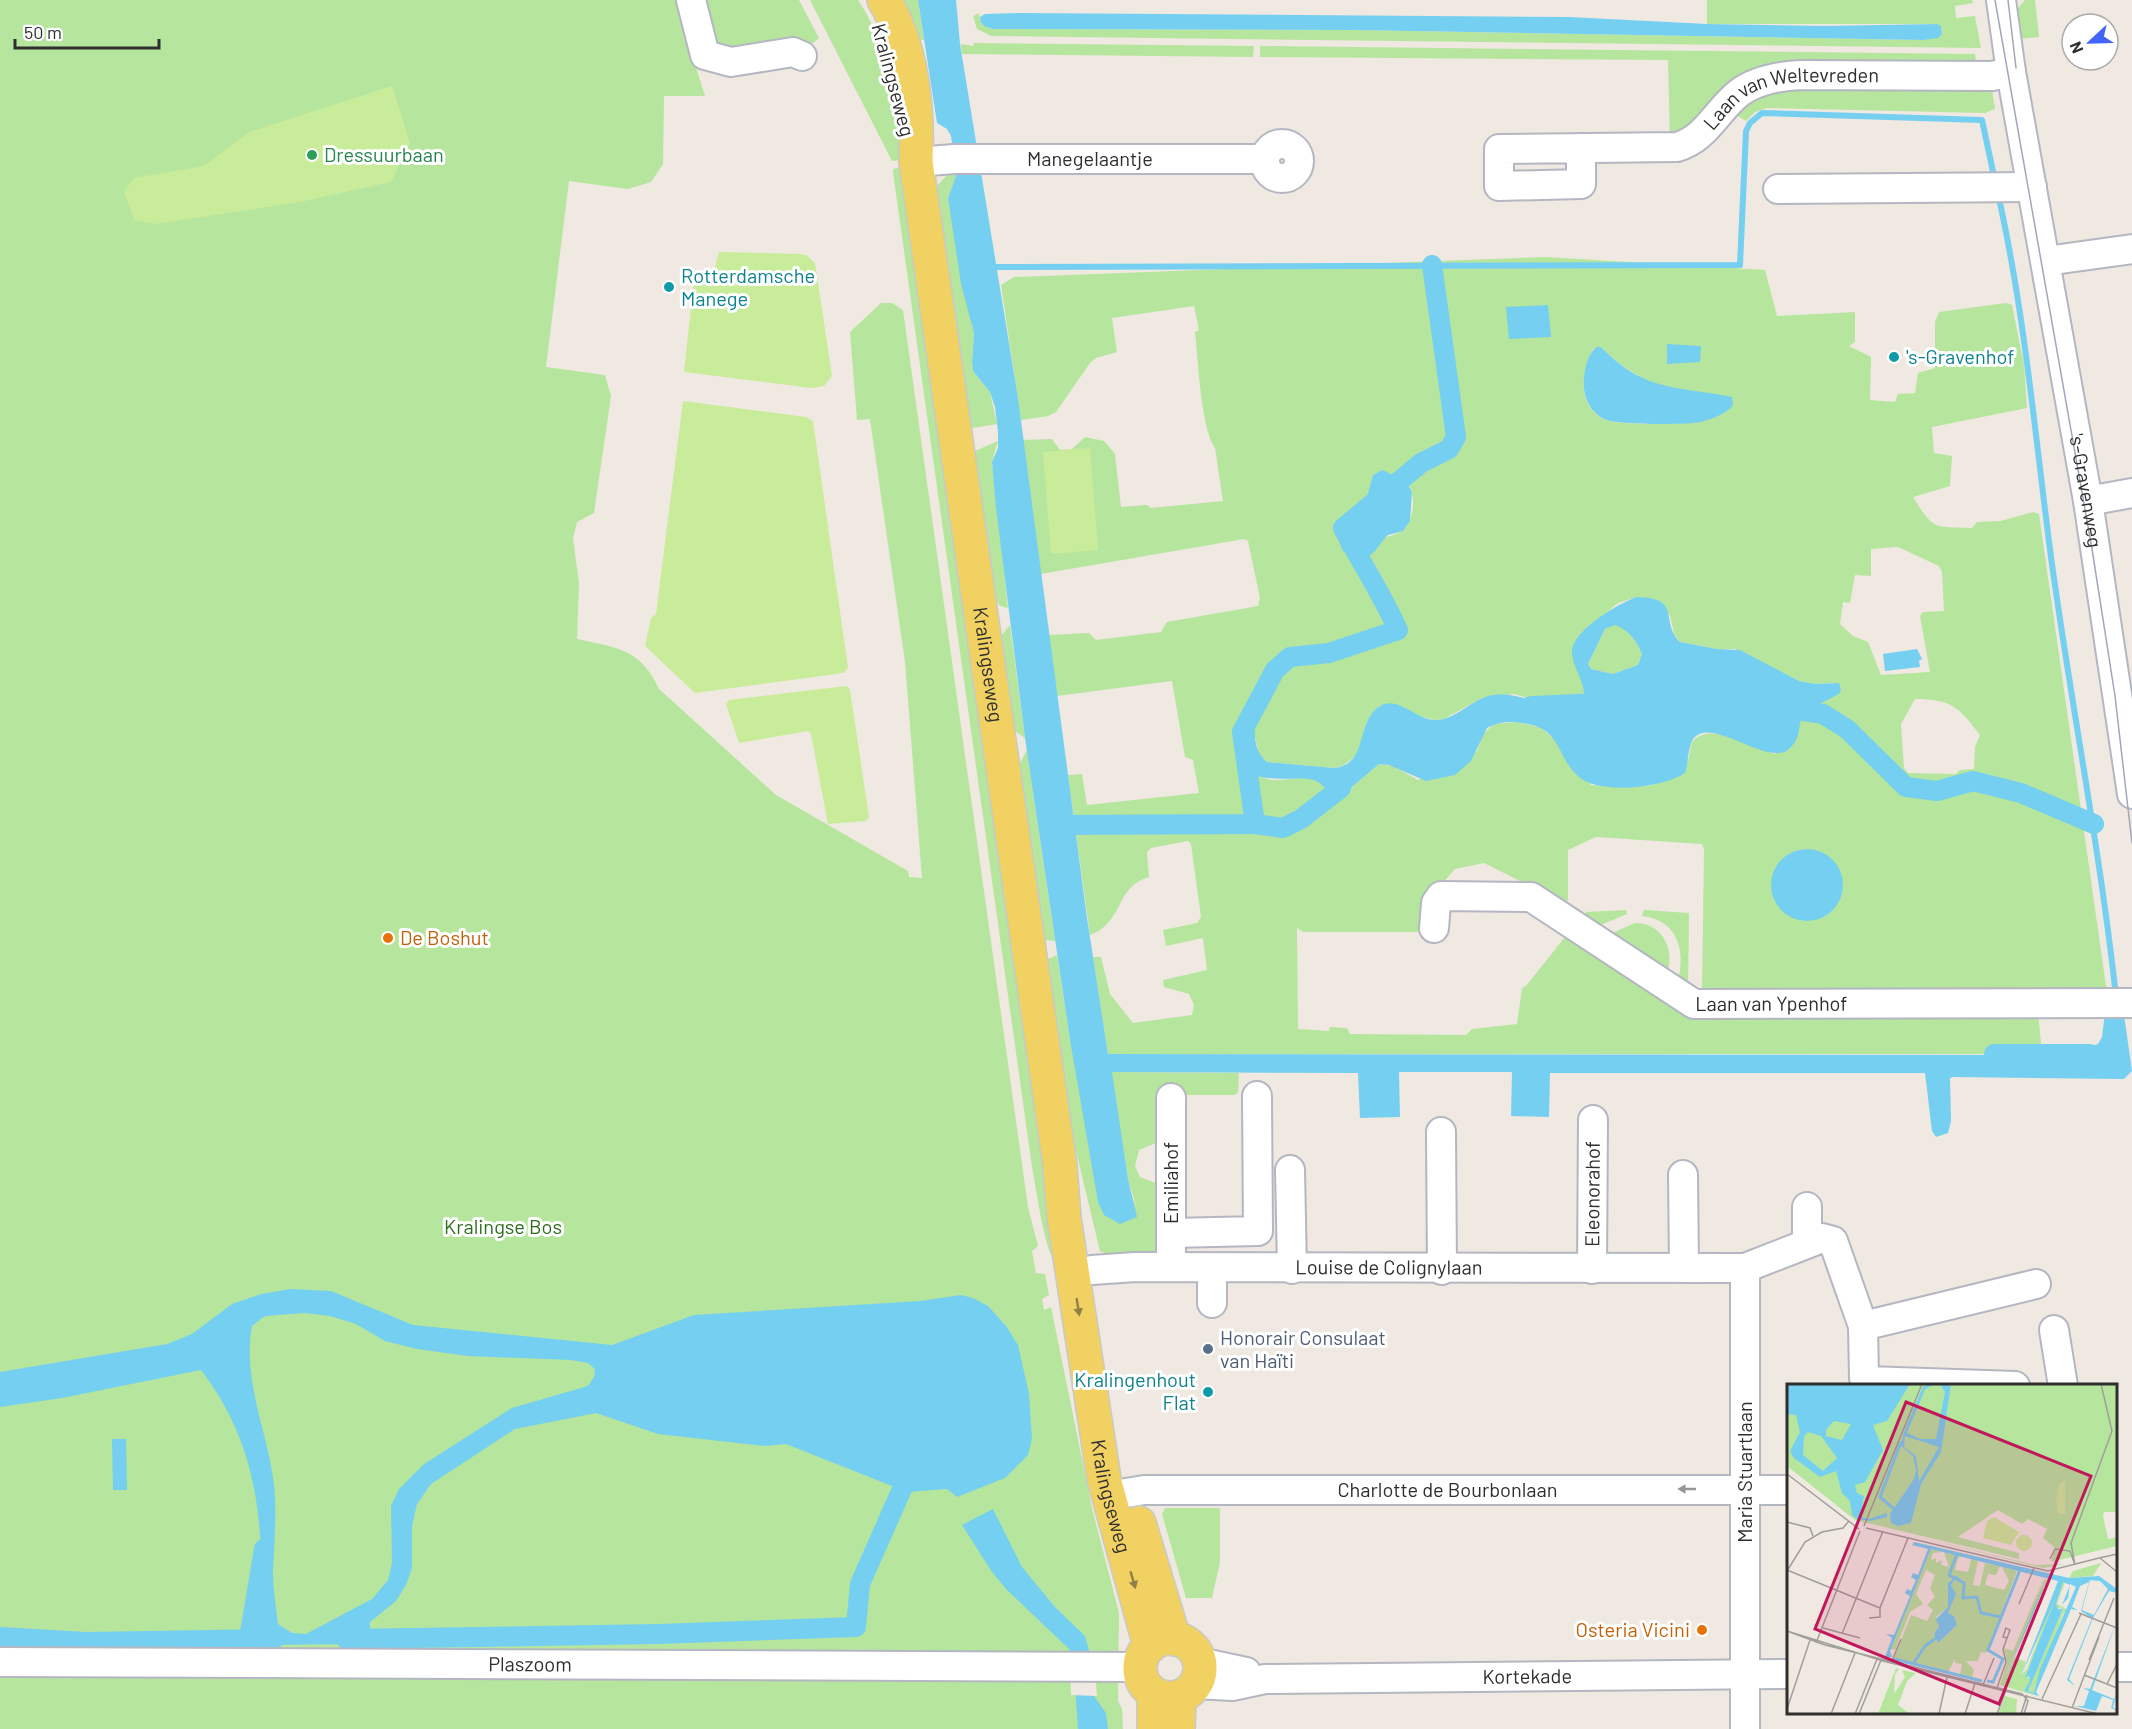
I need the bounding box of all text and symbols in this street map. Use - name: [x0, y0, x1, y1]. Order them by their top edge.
- scale bar: [15, 12, 159, 50]
- north arrow: [2060, 12, 2120, 72]
- text: 50 m: [24, 21, 62, 43]
- street label: Kralingseweg: [867, 21, 921, 139]
- text: N: [2065, 39, 2086, 56]
- street label: Laan van Weltevreden: [1698, 62, 1879, 134]
- place label: Dressuurbaan: [324, 142, 444, 166]
- street label: Manegelaantje: [1027, 146, 1153, 170]
- marker: Dressuurbaan: [305, 148, 319, 162]
- place label: Rotterdamsche Manege: [681, 263, 815, 310]
- marker: Rotterdamsche Manege: [662, 280, 676, 294]
- place label: 's-Gravenhof: [1906, 344, 2014, 368]
- marker: 's-Gravenhof: [1887, 350, 1901, 364]
- street label: 's-Gravenweg: [2065, 432, 2108, 549]
- street label: Kralingseweg: [969, 605, 1009, 724]
- place label: De Boshut: [400, 925, 489, 949]
- marker: De Boshut: [381, 931, 395, 945]
- street label: Laan van Ypenhof: [1695, 991, 1847, 1015]
- street label: Eleonorahof: [1579, 1141, 1604, 1247]
- street label: Emiliahof: [1158, 1142, 1182, 1224]
- park label: Kralingse Bos: [444, 1214, 562, 1238]
- street label: Louise de Colignylaan: [1295, 1254, 1483, 1279]
- one-way arrow: [1073, 1298, 1082, 1317]
- place label: Honorair Consulaat van Haïti: [1220, 1325, 1386, 1372]
- marker: Honorair Consulaat van Haïti: [1201, 1342, 1215, 1356]
- place label: Kralingenhout Flat: [1074, 1367, 1196, 1414]
- inset map: [1787, 1384, 2117, 1714]
- marker: Kralingenhout Flat: [1201, 1385, 1215, 1399]
- street label: Maria Stuartlaan: [1732, 1401, 1756, 1543]
- street label: Kralingseweg: [1087, 1438, 1137, 1556]
- street label: Charlotte de Bourbonlaan: [1337, 1477, 1558, 1501]
- one-way arrow: [1677, 1484, 1696, 1494]
- one-way arrow: [1129, 1571, 1138, 1589]
- place label: Osteria Vicini: [1575, 1617, 1690, 1641]
- marker: Osteria Vicini: [1695, 1623, 1709, 1637]
- street label: Plaszoom: [488, 1651, 572, 1676]
- street label: Kortekade: [1482, 1663, 1572, 1688]

